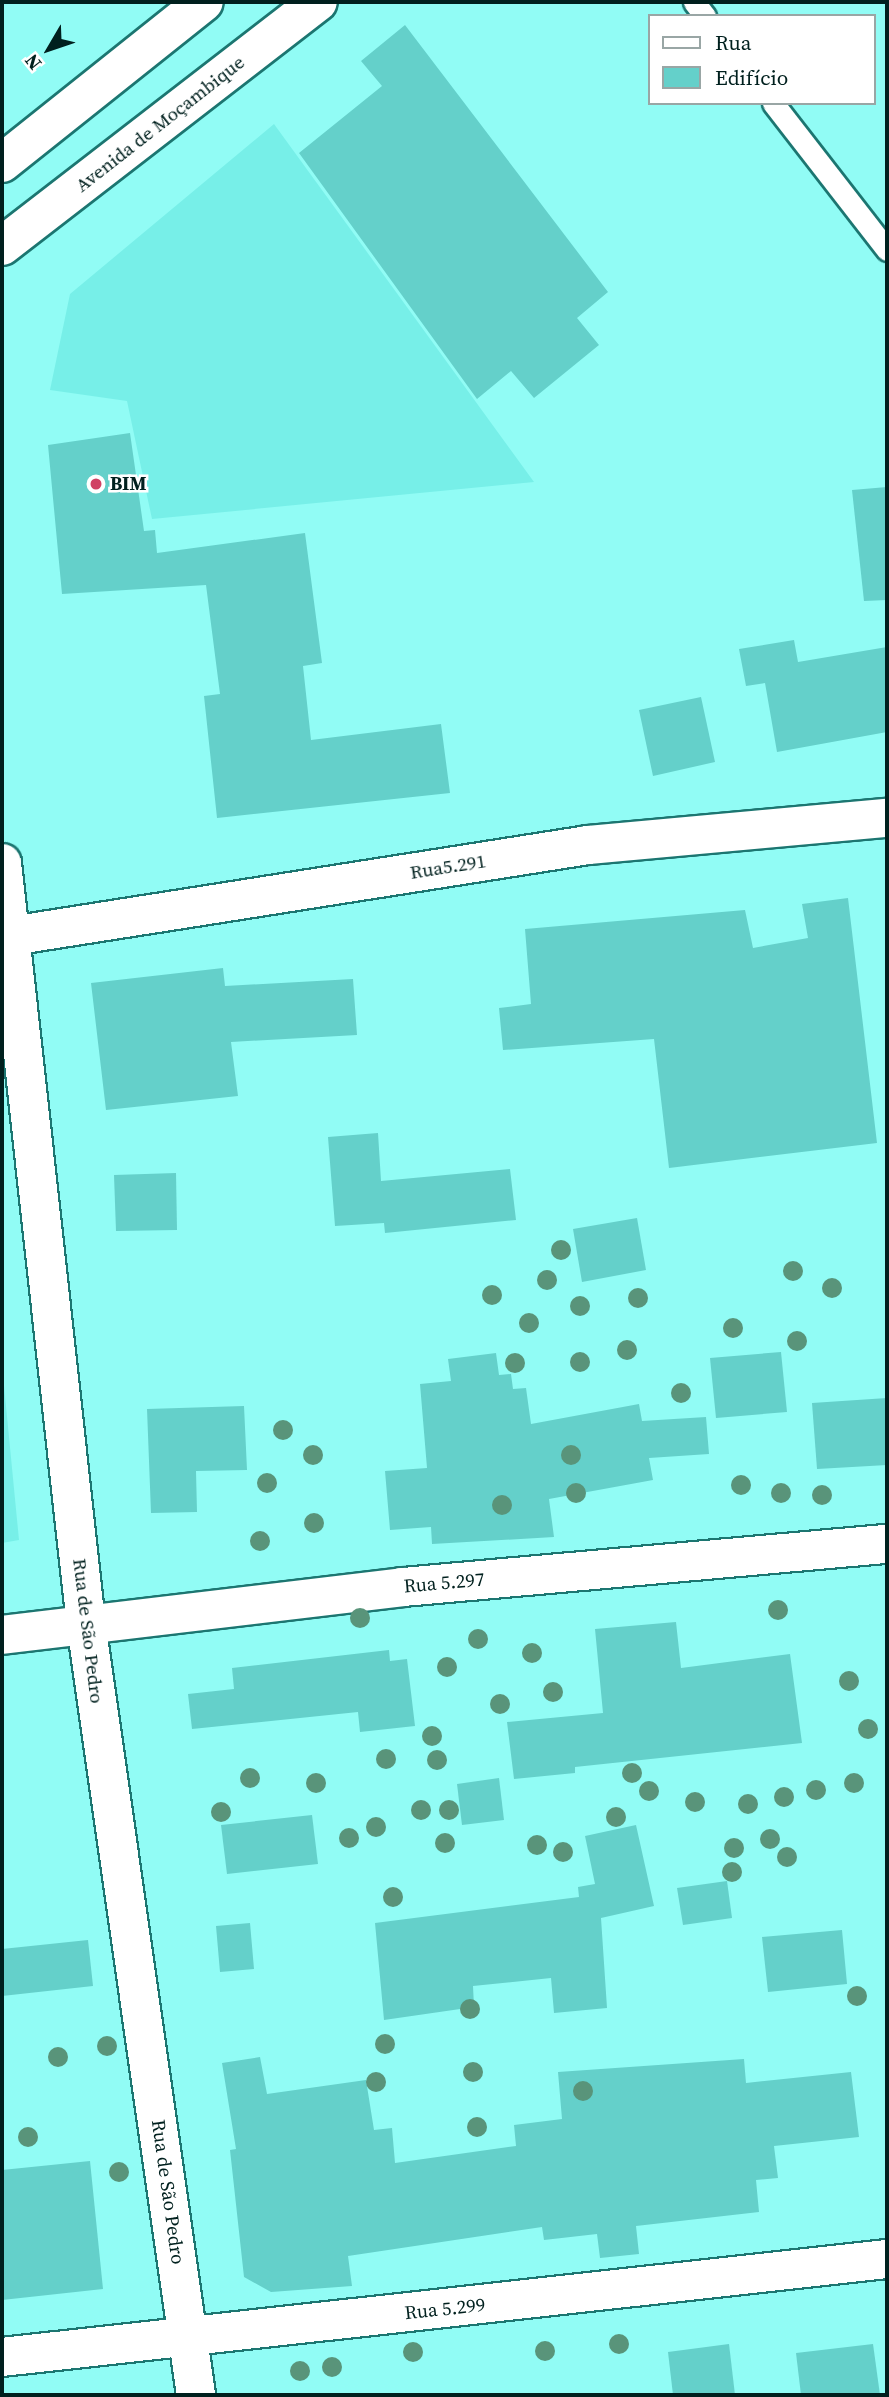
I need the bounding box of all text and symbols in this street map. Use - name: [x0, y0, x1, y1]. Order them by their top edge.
- north arrow: [14, 14, 84, 84]
- legend: [648, 14, 875, 105]
- text: Rua: [715, 28, 751, 57]
- text: N: [18, 49, 47, 76]
- street label: Avenida de Moçambique: [71, 51, 249, 197]
- text: Edifício: [715, 63, 788, 92]
- place label: BIM: [110, 473, 146, 495]
- marker: BIM: [88, 476, 104, 492]
- street label: Rua5.291: [408, 850, 488, 884]
- street label: Rua de São Pedro: [68, 1557, 108, 1705]
- street label: Rua 5.297: [403, 1568, 485, 1598]
- street label: Rua de São Pedro: [147, 2118, 189, 2266]
- street label: Rua 5.299: [404, 2293, 486, 2325]

